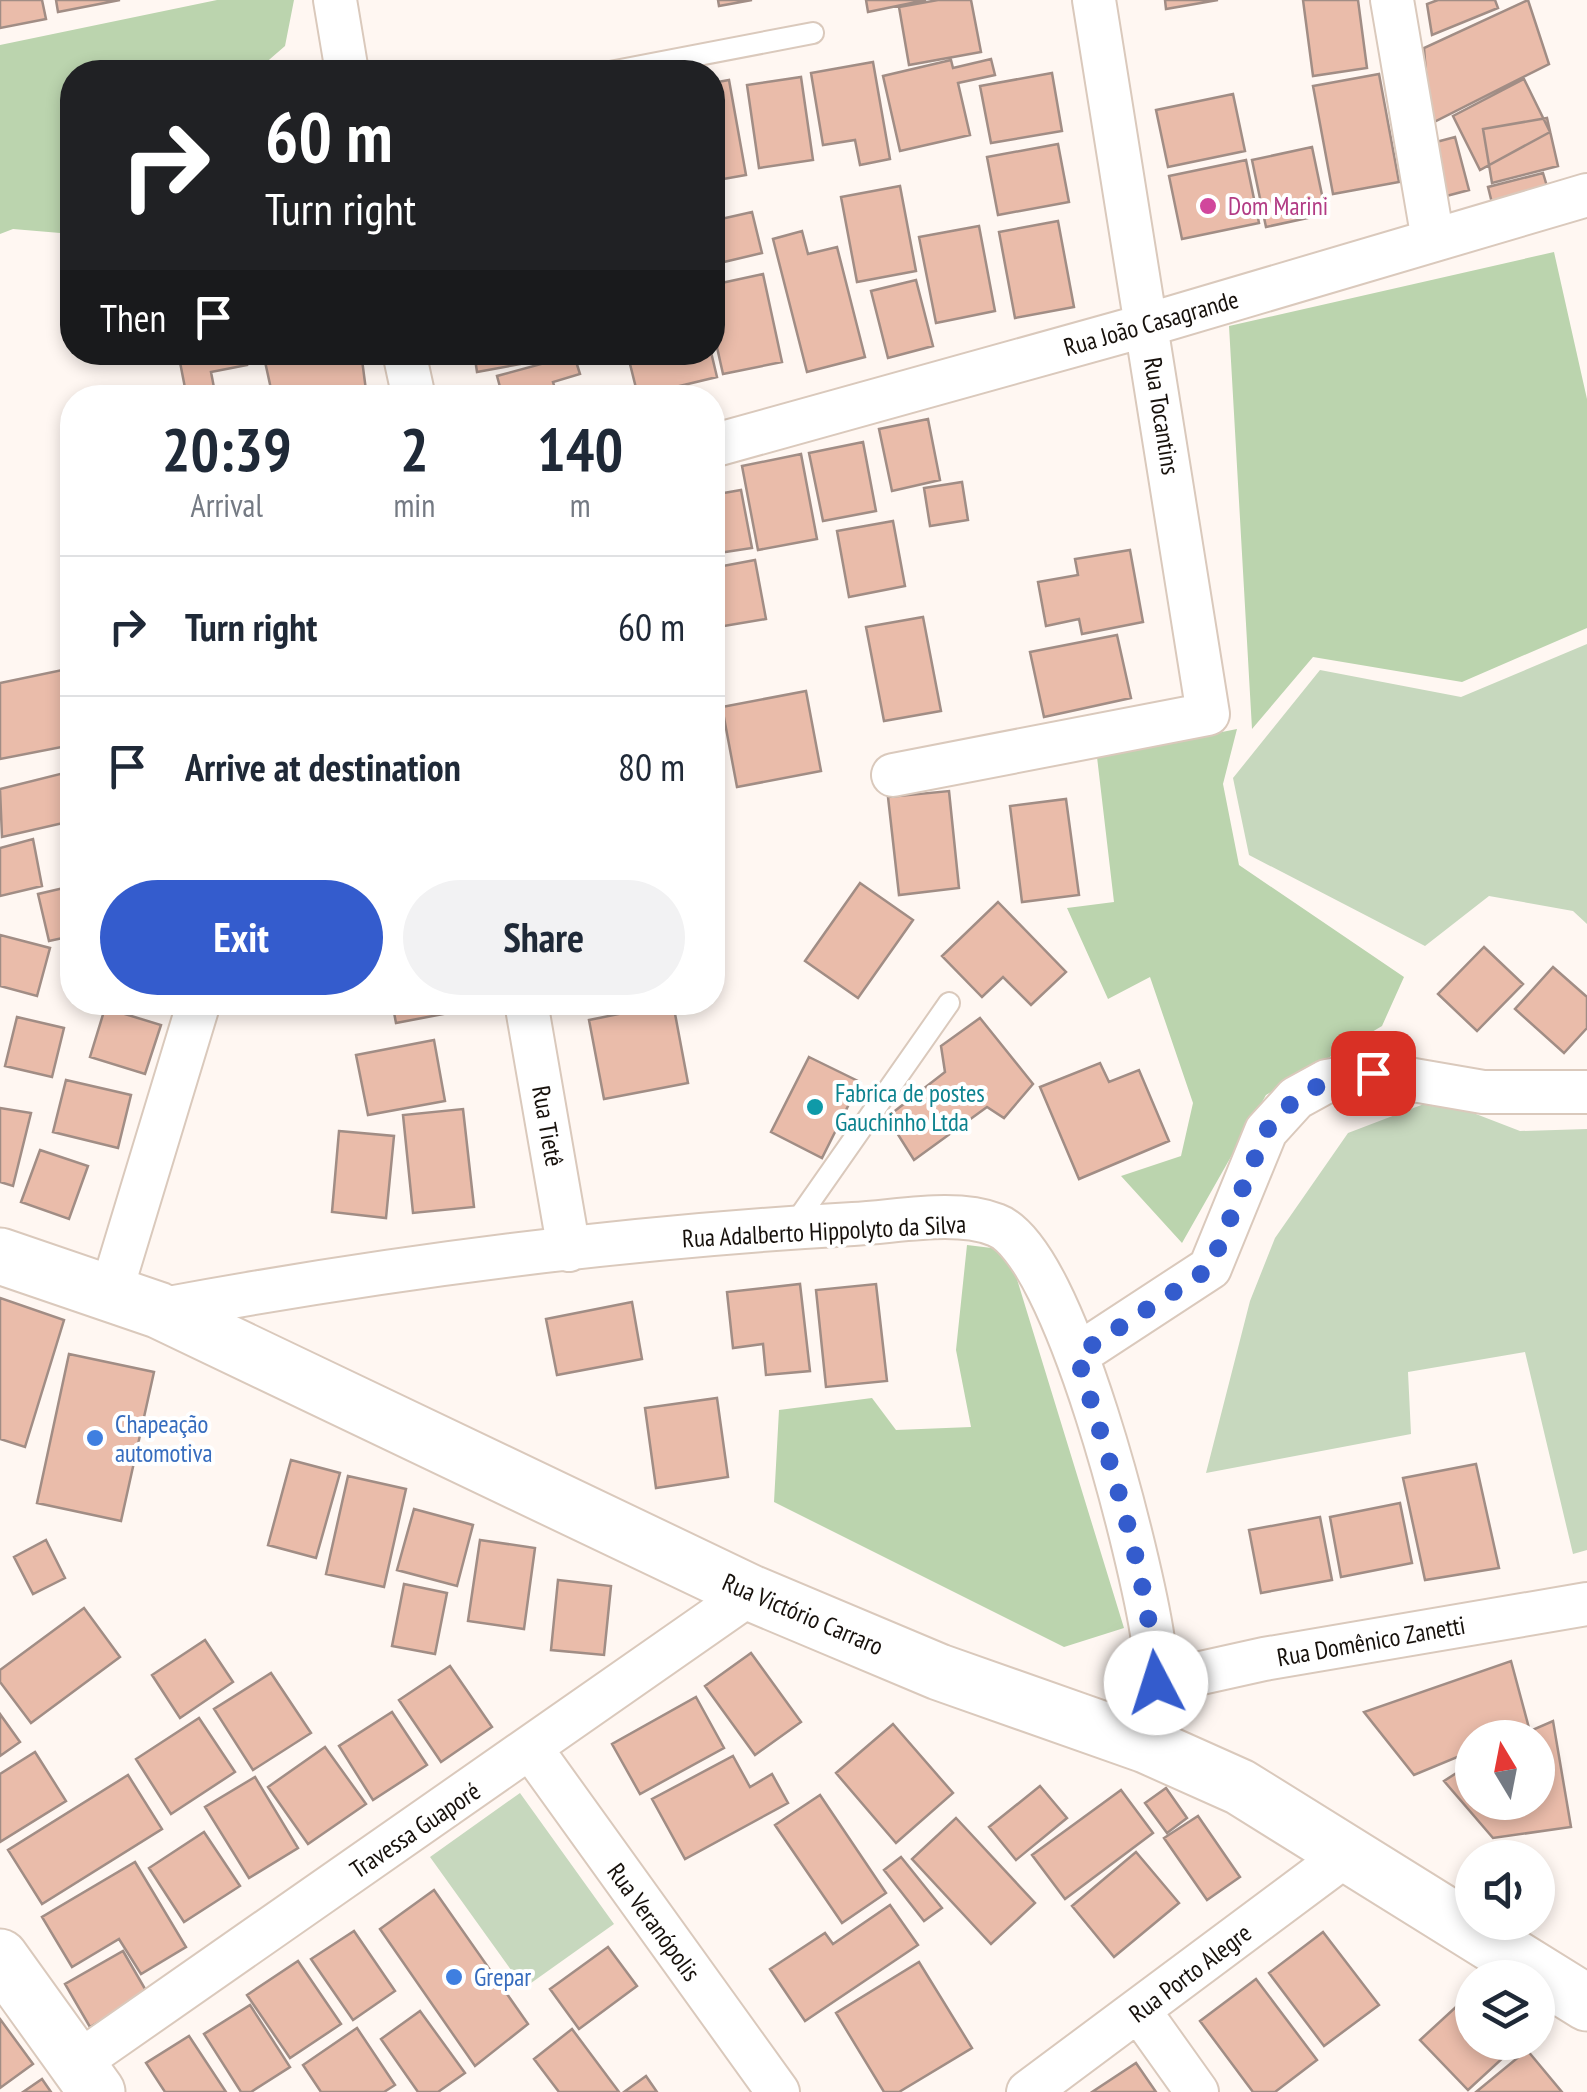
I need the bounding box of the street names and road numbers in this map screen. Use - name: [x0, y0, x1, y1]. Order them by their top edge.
- street label: Rua João Casagrande: [1060, 283, 1242, 363]
- street label: Rua Tocantins: [1137, 355, 1187, 477]
- street label: Rua Tietê: [525, 1083, 571, 1169]
- street label: Rua Adalberto Hippolyto da Silva: [681, 1208, 967, 1254]
- street label: Rua Victório Carraro: [718, 1566, 888, 1662]
- street label: Rua Domênico Zanetti: [1275, 1609, 1467, 1673]
- street label: Travessa Guaporé: [344, 1775, 486, 1885]
- street label: Rua Veranópolis: [600, 1857, 708, 1987]
- street label: Rua Porto Alegre: [1123, 1917, 1257, 2029]

